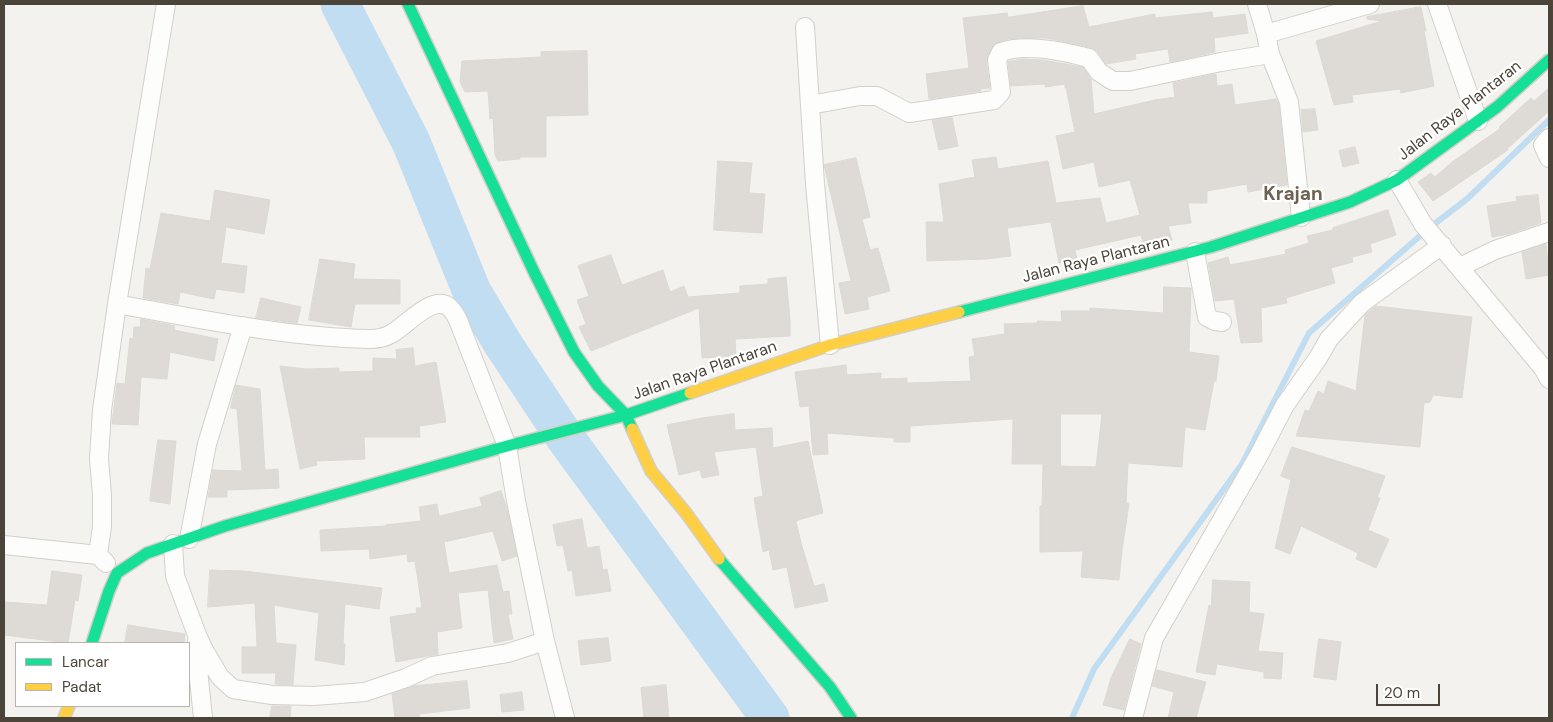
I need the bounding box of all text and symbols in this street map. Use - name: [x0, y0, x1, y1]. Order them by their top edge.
- street label: Jalan Raya Plantaran: [1395, 57, 1525, 165]
- district label: Krajan: [1263, 184, 1323, 206]
- street label: Jalan Raya Plantaran: [1020, 232, 1172, 288]
- street label: Jalan Raya Plantaran: [630, 337, 780, 405]
- legend: [15, 642, 190, 707]
- text: Lancar: [62, 652, 109, 672]
- scale bar: [1378, 674, 1442, 706]
- text: Padat: [62, 677, 102, 697]
- text: 20 m: [1384, 683, 1420, 703]

